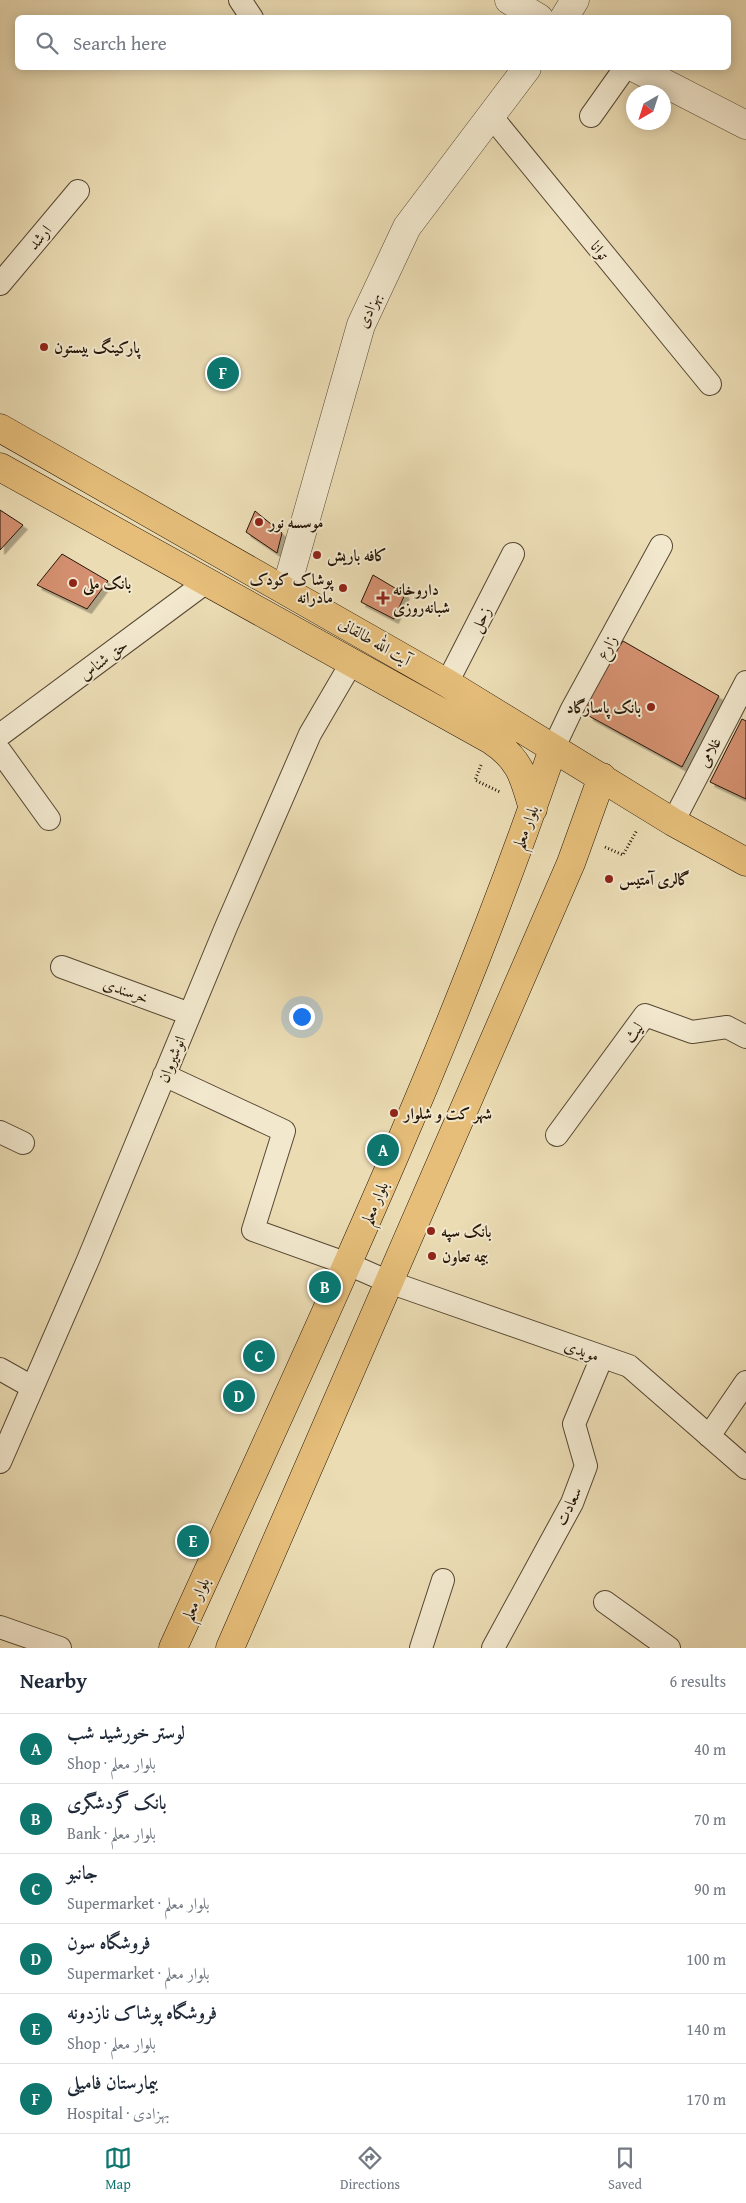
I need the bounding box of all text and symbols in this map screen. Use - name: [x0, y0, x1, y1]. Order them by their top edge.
- search box: [15, 15, 731, 70]
- icon: search: [33, 29, 61, 57]
- text: Search here: [73, 29, 167, 57]
- north arrow: [626, 85, 671, 130]
- street label: ارشد: [21, 219, 57, 255]
- street label: توانا: [585, 235, 616, 266]
- street label: بهزادی: [350, 288, 386, 332]
- place label: پارکینگ بیستون: [54, 335, 141, 360]
- marker: پارکینگ بیستون: [38, 341, 50, 353]
- pin: F: [207, 354, 239, 392]
- place label: موسسه نور: [267, 510, 323, 534]
- marker: موسسه نور: [253, 516, 265, 528]
- place label: کافه باریش: [327, 543, 387, 567]
- marker: کافه باریش: [311, 549, 323, 561]
- place label: پوشاک کودک مادرانه: [250, 567, 334, 609]
- place label: بانک ملی: [82, 571, 131, 596]
- marker: بانک ملی: [67, 577, 79, 589]
- place label: داروخانه شبانه‌روزی: [393, 577, 450, 619]
- marker: پوشاک کودک مادرانه: [337, 582, 349, 594]
- marker: داروخانه شبانه‌روزی: [377, 592, 389, 604]
- street label: زحل: [463, 602, 497, 636]
- street label: آیت الله طالقانی: [334, 611, 417, 672]
- street label: زارع: [589, 630, 624, 665]
- street label: حق شناس: [73, 632, 133, 686]
- place label: بانک پاسارگاد: [567, 695, 641, 720]
- marker: بانک پاسارگاد: [645, 701, 657, 713]
- street label: غلامی: [691, 733, 727, 771]
- street label: بلوار معلم: [506, 802, 549, 854]
- place label: گالری آمتیس: [619, 867, 690, 891]
- marker: گالری آمتیس: [603, 873, 615, 885]
- street label: خرسندی: [100, 971, 152, 1009]
- your location: [289, 1004, 315, 1030]
- street label: لیث: [617, 1016, 649, 1048]
- street label: انوشیروان: [151, 1032, 191, 1086]
- place label: شهر کت و شلوار: [402, 1101, 492, 1125]
- marker: شهر کت و شلوار: [388, 1107, 400, 1119]
- pin: A: [367, 1131, 399, 1169]
- street label: بلوار معلم: [354, 1177, 399, 1231]
- place label: بانک سپه: [441, 1219, 491, 1243]
- marker: بانک سپه: [425, 1225, 437, 1237]
- place label: بیمه تعاون: [442, 1244, 488, 1268]
- marker: بیمه تعاون: [426, 1250, 438, 1262]
- pin: B: [309, 1268, 341, 1306]
- street label: مویدی: [561, 1333, 603, 1367]
- pin: C: [243, 1337, 275, 1375]
- pin: D: [223, 1377, 255, 1415]
- street label: سعادت: [549, 1483, 587, 1529]
- pin: E: [177, 1522, 209, 1560]
- street label: بلوار معلم: [175, 1573, 220, 1627]
- text: Nearby: [20, 1665, 87, 1696]
- text: 6 results: [669, 1669, 726, 1693]
- text: لوستر خورشید شب: [67, 1718, 185, 1746]
- text: A: [31, 1737, 41, 1761]
- text: 40 m: [694, 1737, 726, 1761]
- text: Shop · بلوار معلم: [67, 1751, 156, 1775]
- text: بانک گردشگری: [67, 1788, 167, 1816]
- text: B: [31, 1807, 41, 1831]
- text: 70 m: [694, 1807, 726, 1831]
- text: Bank · بلوار معلم: [67, 1821, 156, 1845]
- text: جانبو: [67, 1858, 98, 1886]
- text: C: [31, 1877, 41, 1901]
- text: 90 m: [694, 1877, 726, 1901]
- text: Supermarket · بلوار معلم: [67, 1891, 210, 1915]
- text: فروشگاه سون: [67, 1928, 151, 1956]
- text: D: [31, 1947, 41, 1971]
- text: 100 m: [686, 1947, 726, 1971]
- text: Supermarket · بلوار معلم: [67, 1961, 210, 1985]
- text: فروشگاه پوشاک نازدونه: [67, 1998, 217, 2026]
- text: E: [32, 2017, 40, 2041]
- text: 140 m: [686, 2017, 726, 2041]
- text: Shop · بلوار معلم: [67, 2031, 156, 2055]
- text: بیمارستان فامیلی: [67, 2068, 158, 2096]
- text: F: [32, 2087, 40, 2111]
- text: 170 m: [686, 2087, 726, 2111]
- text: Hospital · بهزادی: [67, 2101, 170, 2125]
- tab: Map: [104, 2144, 132, 2194]
- tab: Directions: [340, 2144, 400, 2194]
- tab: Saved: [608, 2144, 642, 2194]

